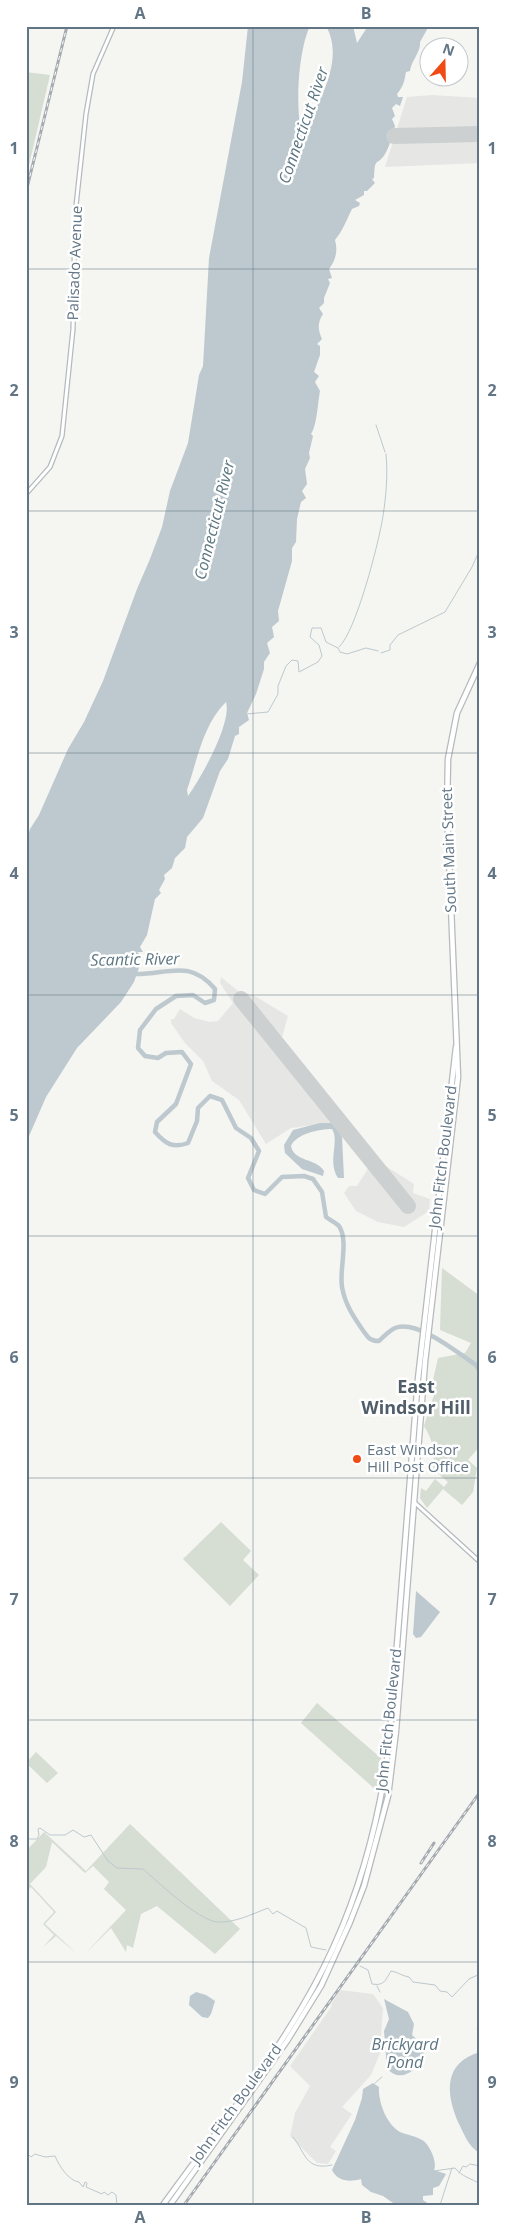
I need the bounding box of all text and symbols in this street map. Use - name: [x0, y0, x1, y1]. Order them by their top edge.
- text: A: [134, 2, 146, 24]
- text: B: [361, 2, 371, 24]
- north arrow: [418, 38, 468, 88]
- text: N: [440, 38, 457, 60]
- water label: Connecticut River: [273, 63, 334, 186]
- text: 1: [9, 137, 19, 159]
- text: 1: [487, 137, 497, 159]
- street label: Palisado Avenue: [62, 205, 86, 321]
- text: 2: [9, 379, 19, 401]
- text: 2: [487, 379, 497, 401]
- water label: Connecticut River: [189, 457, 240, 582]
- text: 3: [9, 621, 19, 643]
- text: 3: [487, 621, 497, 643]
- street label: South Main Street: [436, 787, 460, 913]
- text: 4: [9, 862, 19, 884]
- text: 4: [487, 862, 497, 884]
- water label: Scantic River: [90, 947, 180, 971]
- street label: John Fitch Boulevard: [423, 1084, 461, 1231]
- text: 5: [9, 1104, 19, 1126]
- text: 5: [487, 1104, 497, 1126]
- text: 6: [9, 1346, 19, 1368]
- text: 6: [487, 1346, 497, 1368]
- district label: East Windsor Hill: [361, 1374, 471, 1419]
- place label: East Windsor Hill Post Office: [367, 1439, 469, 1476]
- marker: East Windsor Hill Post Office: [351, 1453, 363, 1465]
- text: 7: [9, 1588, 19, 1610]
- text: 7: [487, 1588, 497, 1610]
- street label: John Fitch Boulevard: [370, 1647, 405, 1794]
- text: 8: [9, 1830, 19, 1852]
- text: 8: [487, 1830, 497, 1852]
- water label: Brickyard Pond: [371, 2033, 439, 2073]
- street label: John Fitch Boulevard: [184, 2039, 286, 2169]
- text: 9: [9, 2071, 19, 2093]
- text: 9: [487, 2071, 497, 2093]
- text: A: [134, 2206, 146, 2228]
- text: B: [361, 2206, 371, 2228]

